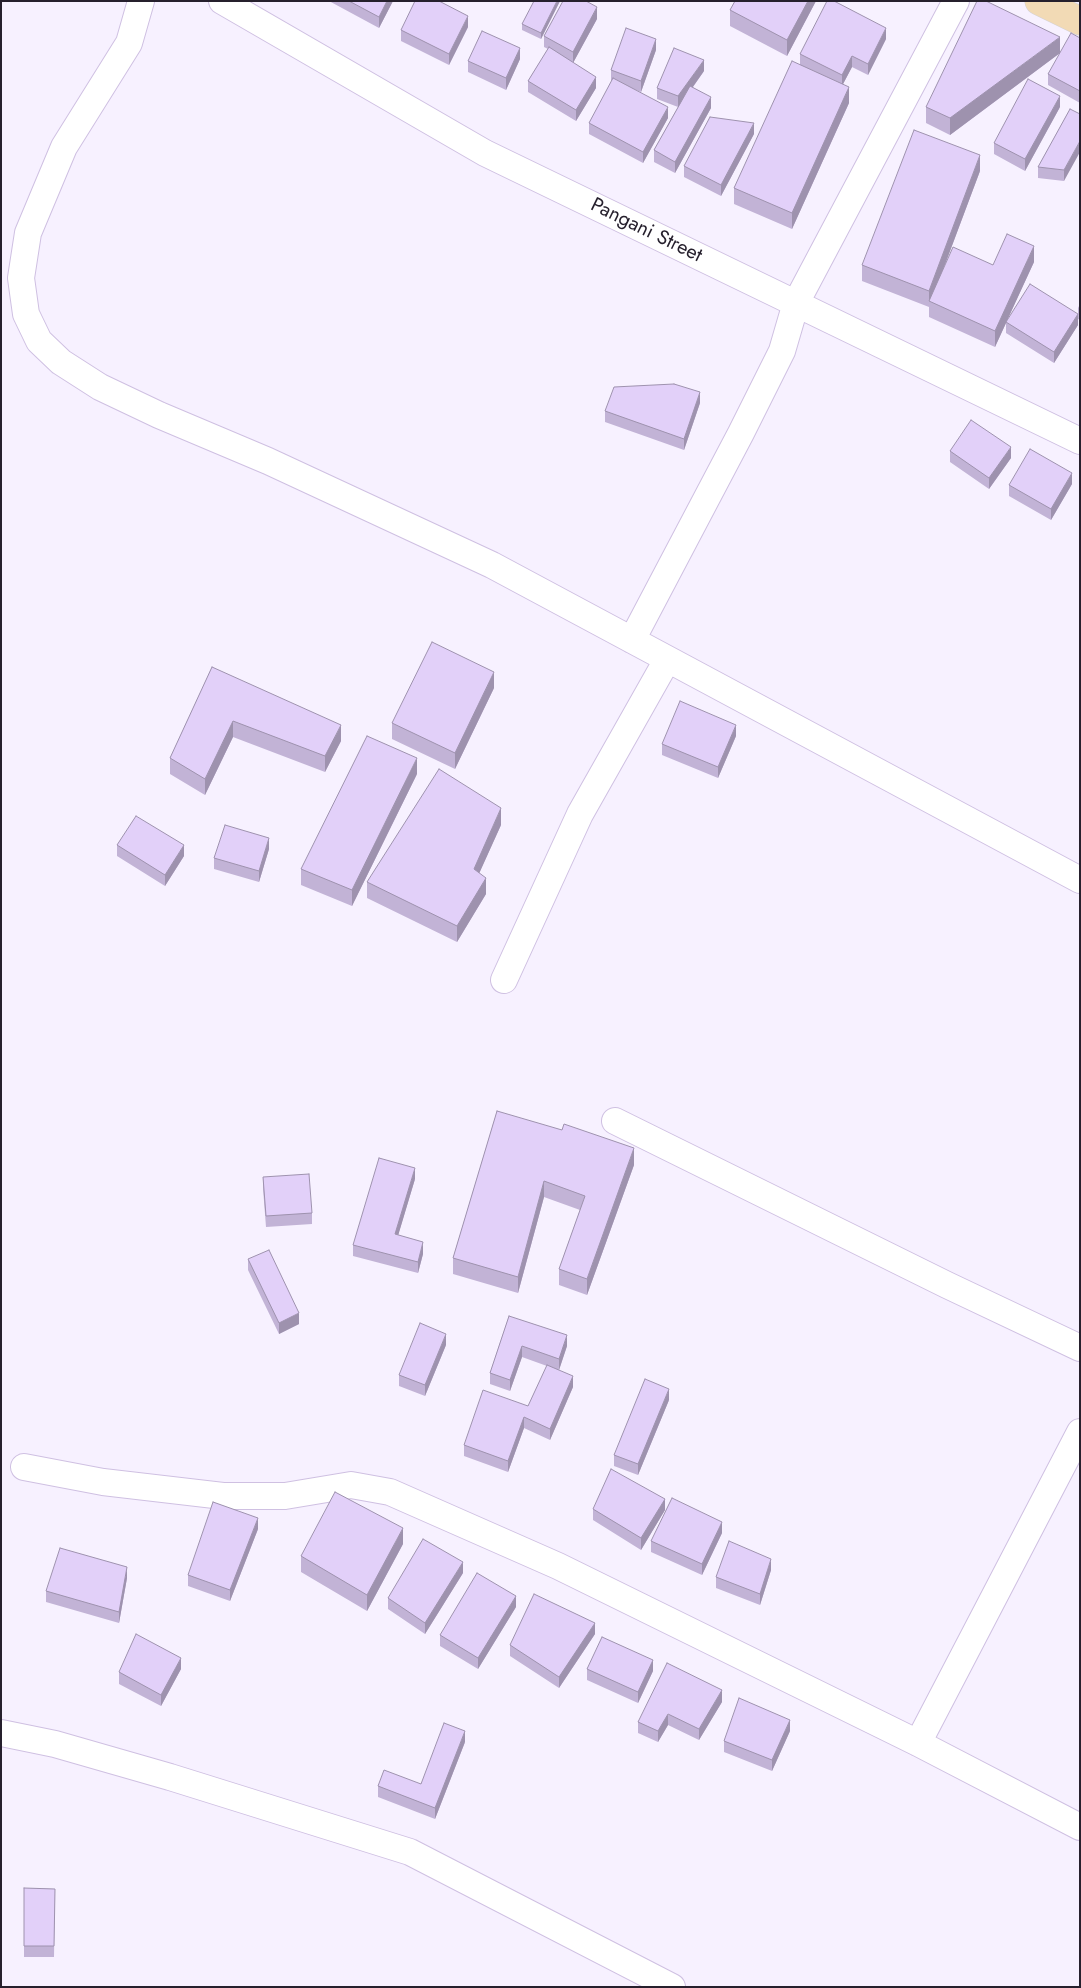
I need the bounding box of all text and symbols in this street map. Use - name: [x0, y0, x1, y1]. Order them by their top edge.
- street label: Pangani Street: [586, 194, 706, 268]

